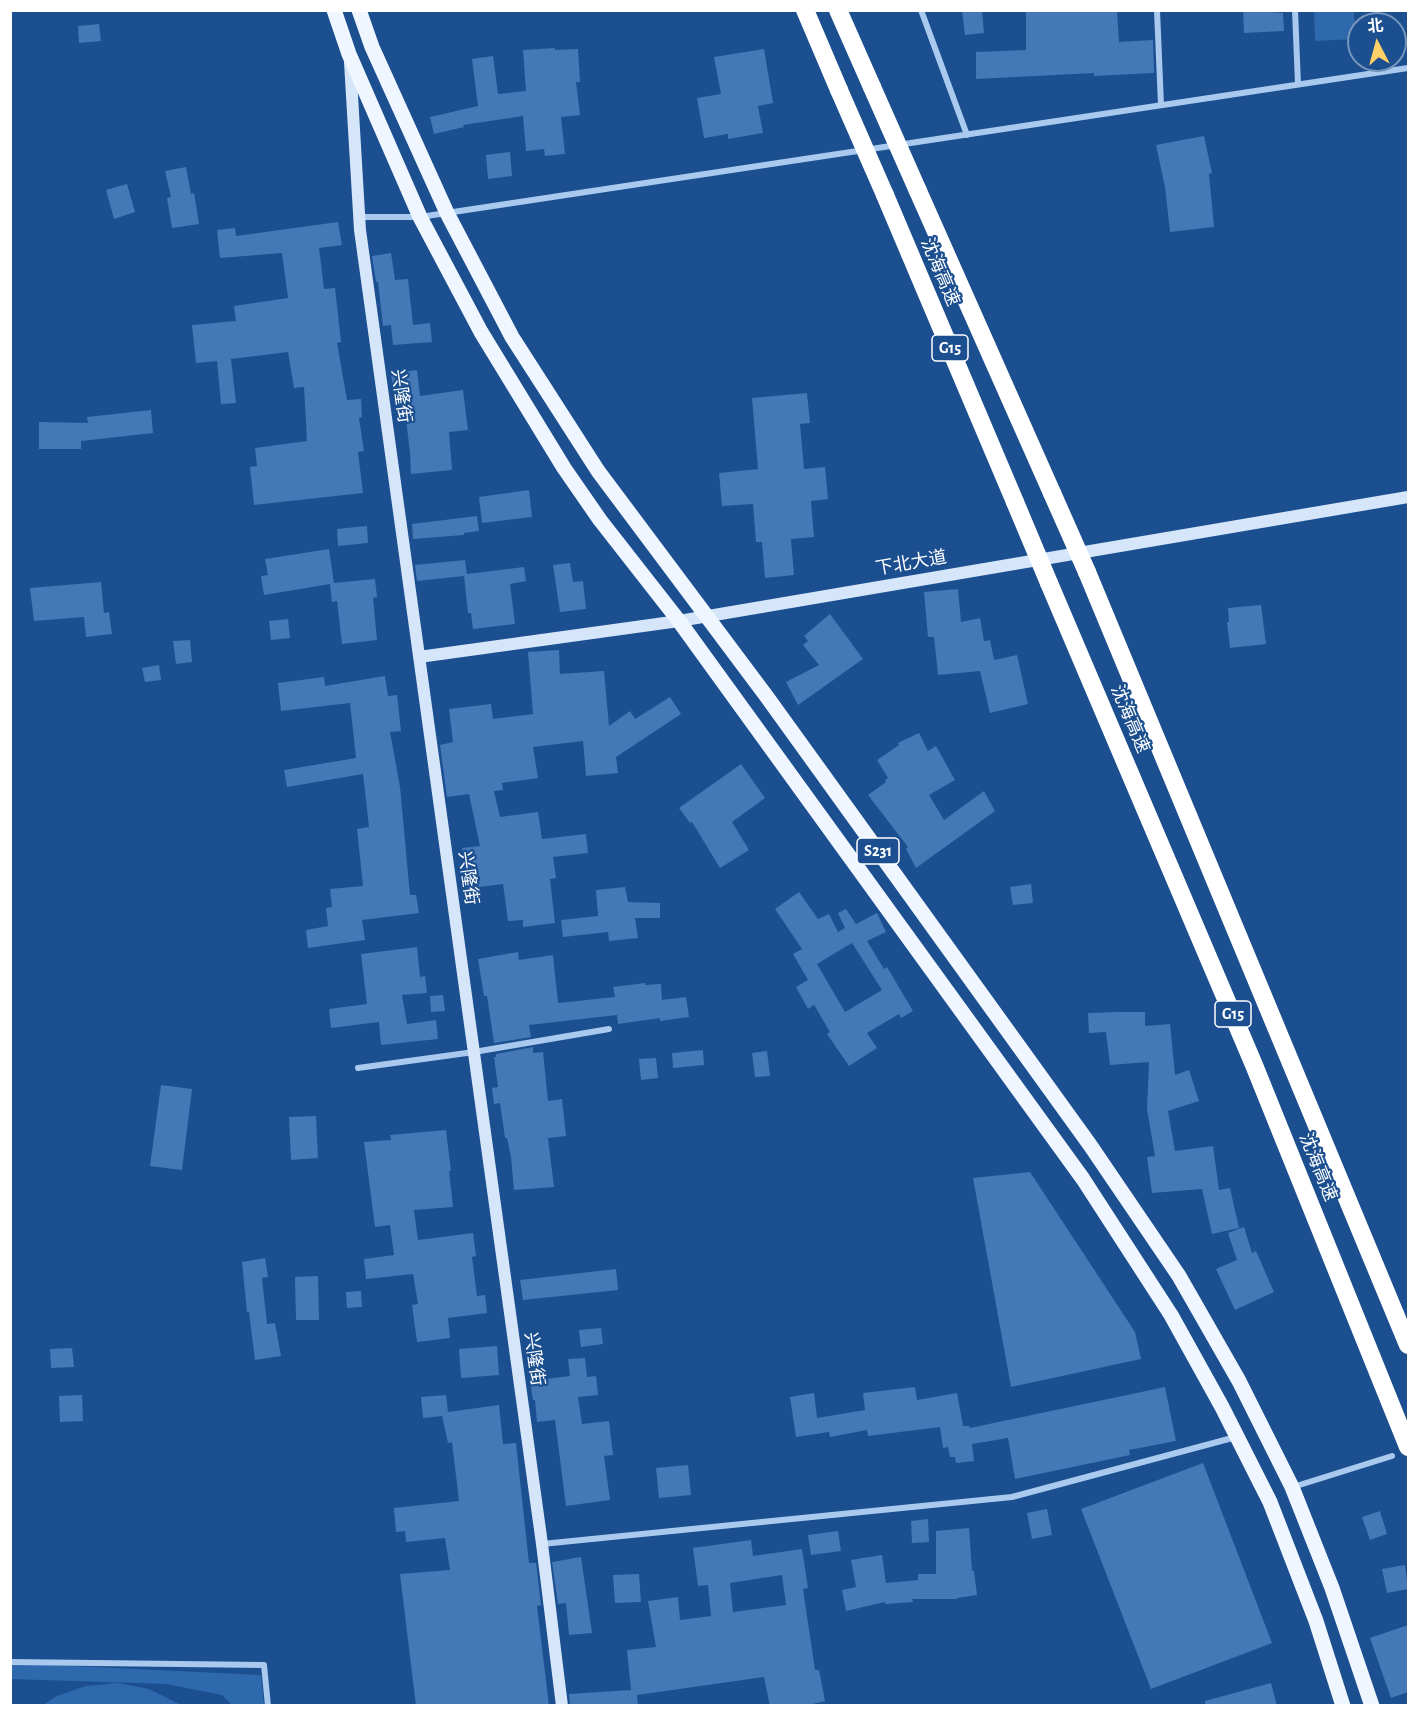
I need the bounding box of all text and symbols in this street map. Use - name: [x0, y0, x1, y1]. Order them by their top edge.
- north arrow: [1347, 12, 1407, 72]
- text: 北: [1367, 17, 1384, 35]
- street label: 沈海高速: [916, 235, 964, 309]
- road number: G15: [932, 335, 968, 361]
- street label: 兴隆街: [387, 368, 415, 424]
- street label: 下北大道: [874, 546, 948, 580]
- street label: 沈海高速: [1106, 682, 1154, 756]
- road number: S231: [857, 838, 899, 864]
- street label: 兴隆街: [454, 850, 482, 906]
- road number: G15: [1215, 1001, 1251, 1027]
- street label: 沈海高速: [1295, 1130, 1341, 1204]
- street label: 兴隆街: [520, 1331, 548, 1387]

